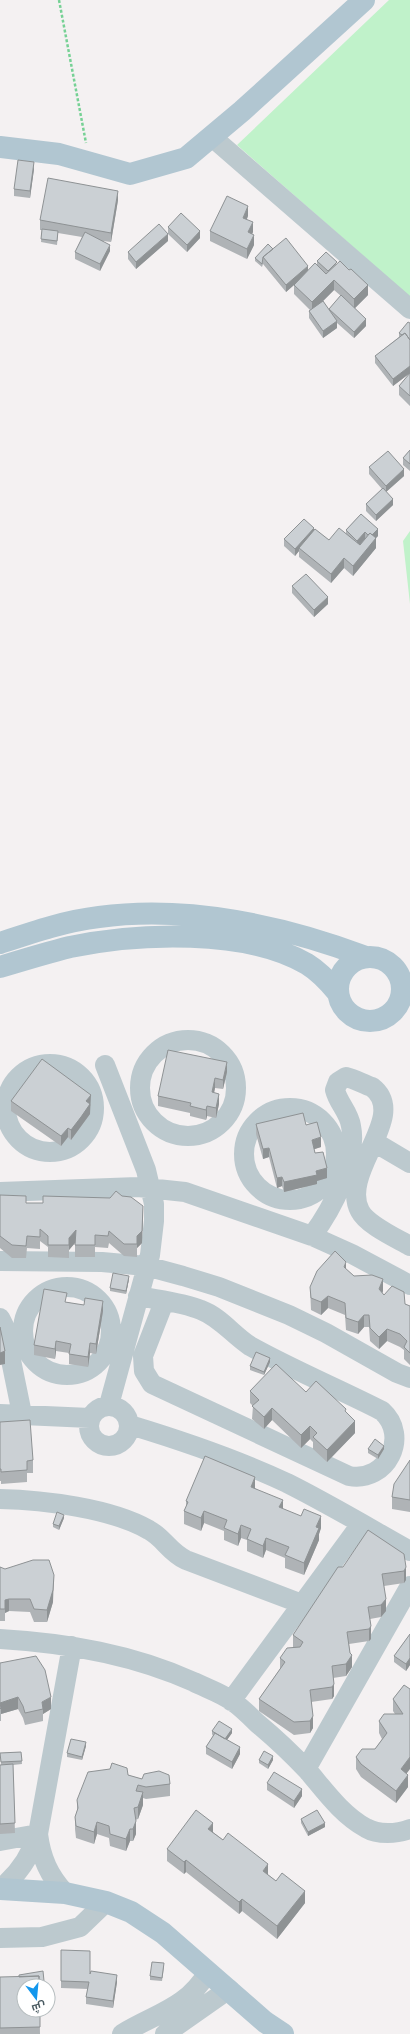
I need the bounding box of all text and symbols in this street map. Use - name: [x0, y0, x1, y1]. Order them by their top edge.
- north arrow: [16, 1978, 56, 2018]
- text: ش: [30, 1999, 47, 2015]

